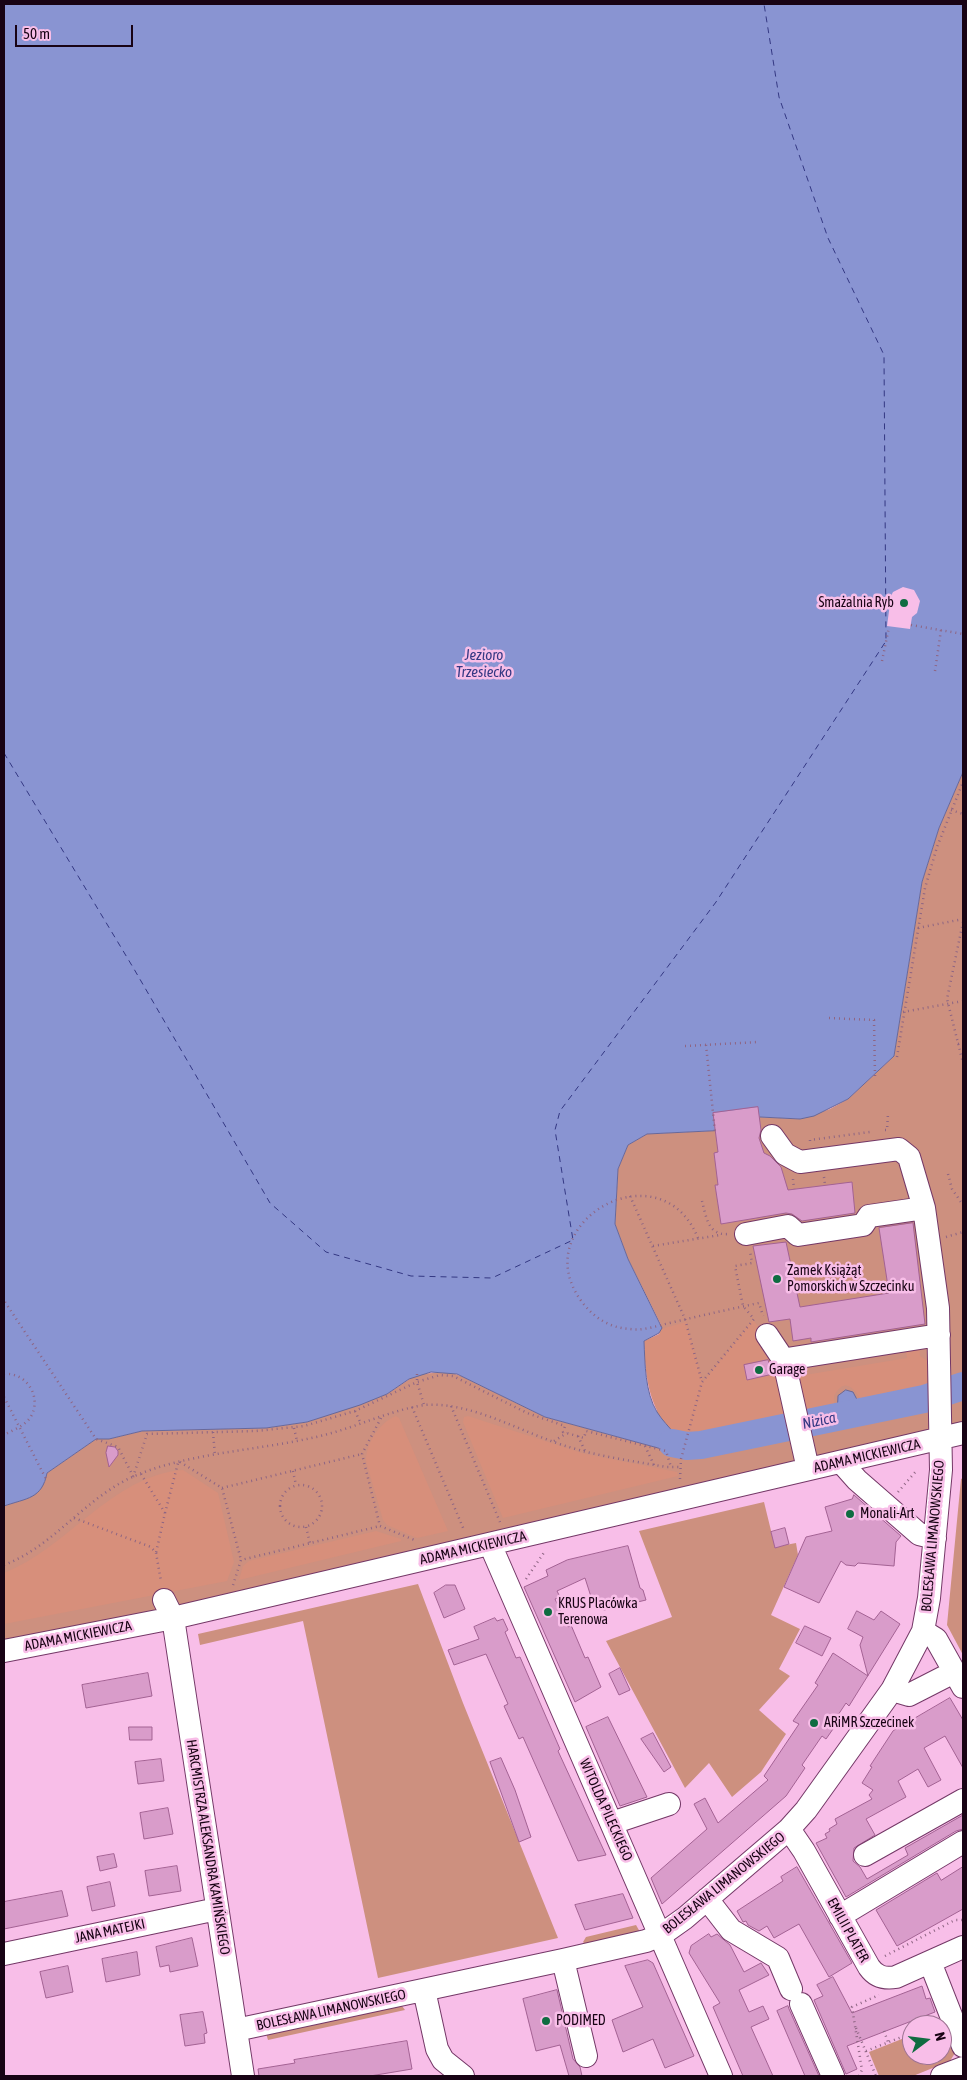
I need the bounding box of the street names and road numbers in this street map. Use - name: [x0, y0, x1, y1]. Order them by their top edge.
- street label: ADAMA MICKIEWICZA: [812, 1436, 922, 1476]
- street label: BOLESŁAWA LIMANOWSKIEGO: [918, 1459, 948, 1613]
- street label: ADAMA MICKIEWICZA: [418, 1528, 528, 1568]
- street label: ADAMA MICKIEWICZA: [23, 1617, 133, 1655]
- street label: HARCMISTRZA ALEKSANDRA KAMIŃSKIEGO: [183, 1738, 233, 1956]
- street label: WITOLDA PILECKIEGO: [576, 1756, 636, 1864]
- street label: BOLESŁAWA LIMANOWSKIEGO: [660, 1829, 788, 1937]
- street label: EMILII PLATER: [823, 1895, 873, 1965]
- street label: JANA MATEJKI: [73, 1915, 147, 1947]
- street label: BOLESŁAWA LIMANOWSKIEGO: [255, 1986, 407, 2034]

